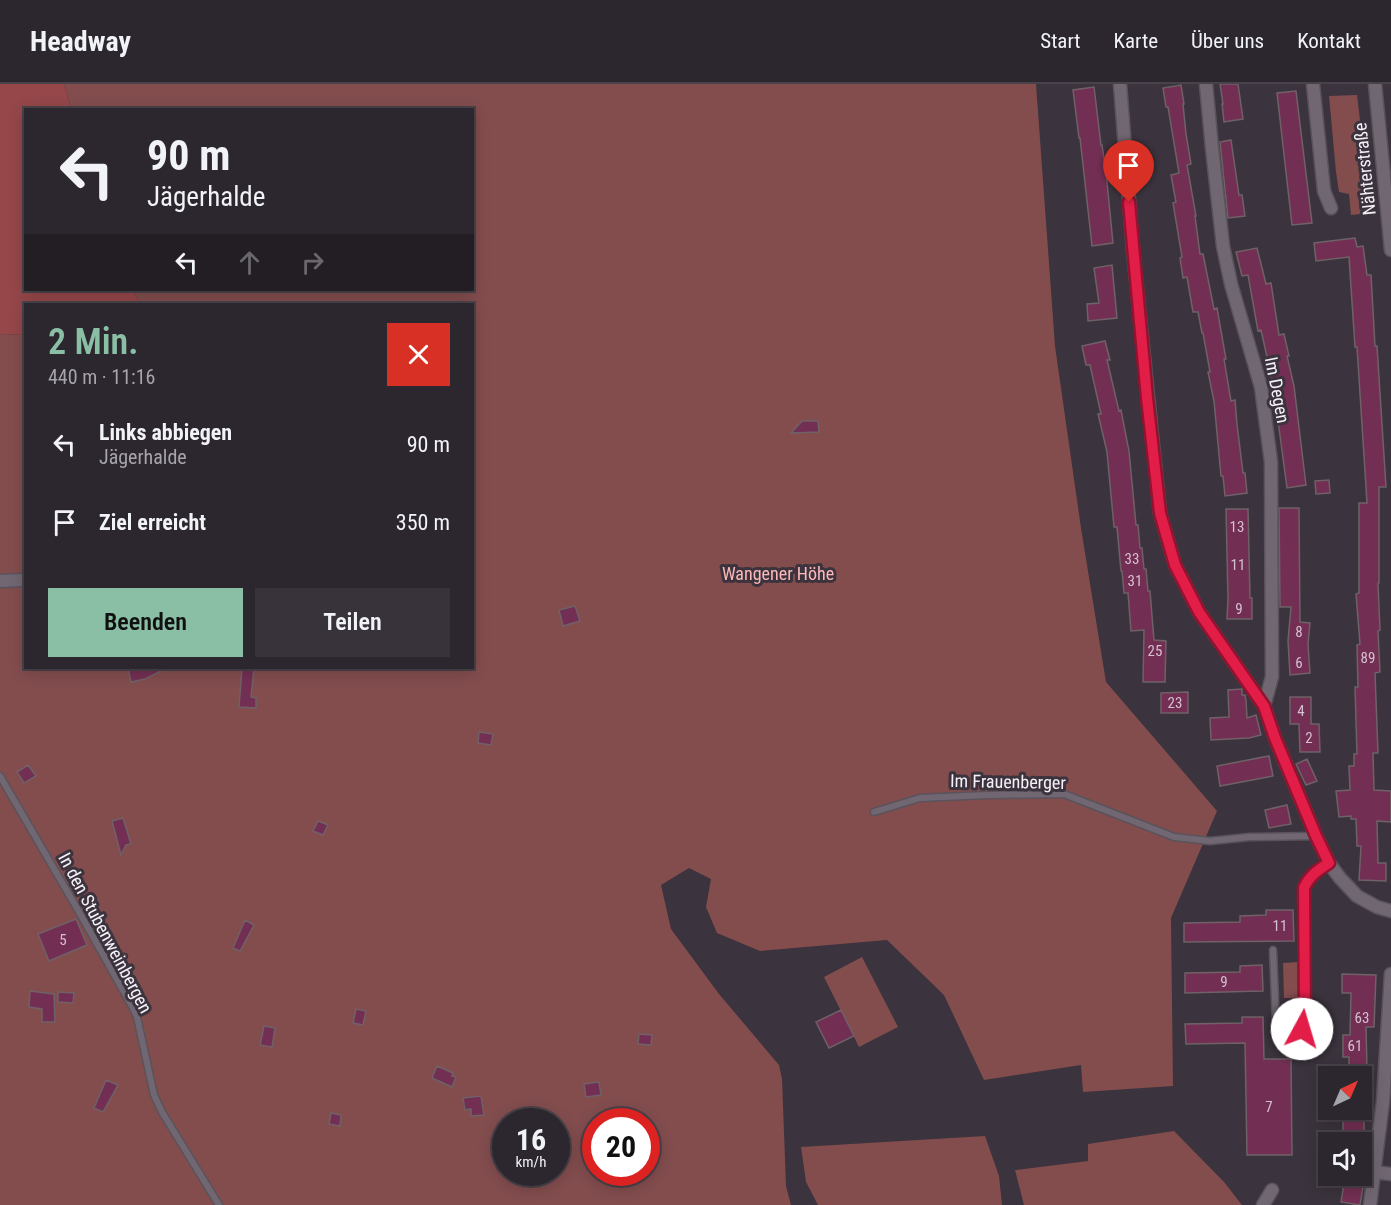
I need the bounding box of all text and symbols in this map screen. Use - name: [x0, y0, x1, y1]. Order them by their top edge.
- text: Headway: [30, 25, 131, 58]
- text: Start: [1040, 29, 1081, 53]
- text: Karte: [1114, 29, 1158, 53]
- text: Über uns: [1191, 29, 1264, 53]
- text: Kontakt: [1297, 29, 1361, 53]
- street label: Nähterstraße: [1349, 122, 1380, 216]
- text: 90 m: [147, 131, 230, 180]
- icon: left: [48, 132, 126, 210]
- pin: [1103, 140, 1154, 202]
- icon: arrive: [1112, 149, 1145, 182]
- text: Jägerhalde: [147, 181, 265, 213]
- icon: left: [170, 246, 203, 279]
- icon: ahead: [233, 246, 266, 279]
- icon: right: [296, 246, 329, 279]
- text: 2 Min.: [48, 321, 138, 363]
- button: close: [387, 323, 450, 386]
- street label: Im Degen: [1261, 355, 1294, 425]
- text: 440 m · 11:16: [48, 365, 155, 389]
- text: Links abbiegen: [99, 420, 232, 445]
- icon: left: [48, 428, 81, 461]
- text: 90 m: [407, 432, 450, 457]
- text: Jägerhalde: [99, 445, 187, 469]
- icon: arrive: [48, 506, 81, 539]
- text: Ziel erreicht: [99, 510, 206, 535]
- text: 350 m: [396, 510, 450, 535]
- house number: 13: [1230, 518, 1244, 536]
- house number: 33: [1125, 550, 1139, 568]
- house number: 11: [1231, 556, 1245, 574]
- park label: Wangener Höhe: [722, 563, 834, 584]
- house number: 31: [1128, 572, 1142, 590]
- button: Beenden: [48, 588, 243, 657]
- button: Teilen: [255, 588, 450, 657]
- house number: 9: [1235, 600, 1243, 618]
- house number: 8: [1295, 623, 1303, 641]
- house number: 25: [1148, 642, 1162, 660]
- house number: 89: [1361, 649, 1375, 667]
- house number: 6: [1295, 654, 1303, 672]
- house number: 23: [1168, 694, 1182, 712]
- house number: 4: [1297, 702, 1305, 720]
- house number: 2: [1305, 729, 1313, 747]
- street label: Im Frauenberger: [950, 770, 1067, 793]
- street label: In den Stubenweinbergen: [54, 849, 157, 1017]
- house number: 11: [1273, 917, 1287, 935]
- house number: 5: [59, 931, 67, 949]
- house number: 9: [1220, 973, 1228, 991]
- position arrow: [1270, 997, 1334, 1061]
- house number: 63: [1355, 1009, 1369, 1027]
- house number: 61: [1348, 1037, 1362, 1055]
- north arrow: [1318, 1066, 1372, 1120]
- map controls: [1318, 1066, 1372, 1186]
- house number: 7: [1265, 1098, 1273, 1116]
- speed limit sign: 20: [582, 1108, 660, 1186]
- text: 16: [516, 1122, 546, 1157]
- button: sound: [1318, 1132, 1372, 1186]
- text: km/h: [516, 1153, 546, 1171]

